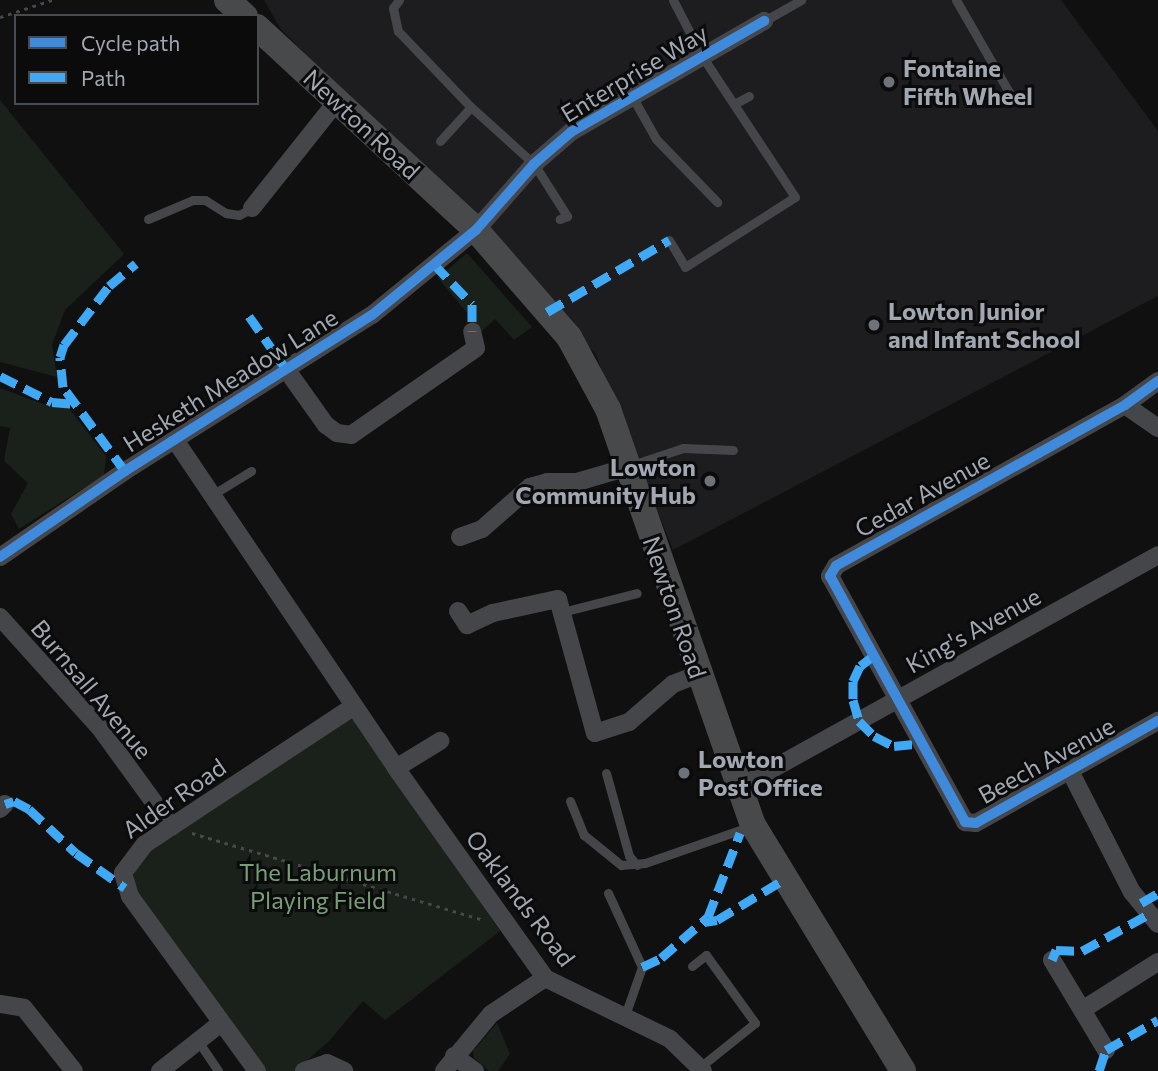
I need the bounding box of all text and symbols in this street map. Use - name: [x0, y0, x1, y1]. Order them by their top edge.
- legend: [14, 14, 259, 105]
- street label: Enterprise Way: [555, 18, 713, 128]
- text: Cycle path: [81, 30, 180, 55]
- place label: Fontaine Fifth Wheel: [903, 54, 1033, 110]
- street label: Newton Road: [298, 63, 426, 185]
- text: Path: [81, 65, 126, 90]
- marker: Fontaine Fifth Wheel: [881, 74, 897, 90]
- place label: Lowton Junior and Infant School: [888, 297, 1081, 353]
- street label: Hesketh Meadow Lane: [118, 302, 342, 458]
- marker: Lowton Junior and Infant School: [866, 317, 882, 333]
- street label: Cedar Avenue: [850, 445, 994, 543]
- place label: Lowton Community Hub: [515, 453, 696, 509]
- marker: Lowton Community Hub: [702, 473, 718, 489]
- street label: Newton Road: [637, 532, 713, 682]
- street label: King's Avenue: [901, 581, 1045, 679]
- street label: Burnsall Avenue: [26, 614, 158, 764]
- street label: Beech Avenue: [973, 711, 1119, 809]
- place label: Lowton Post Office: [698, 745, 823, 801]
- street label: Alder Road: [117, 752, 231, 844]
- marker: Lowton Post Office: [676, 765, 692, 781]
- street label: Oaklands Road: [460, 824, 582, 972]
- park label: The Laburnum Playing Field: [239, 858, 397, 914]

